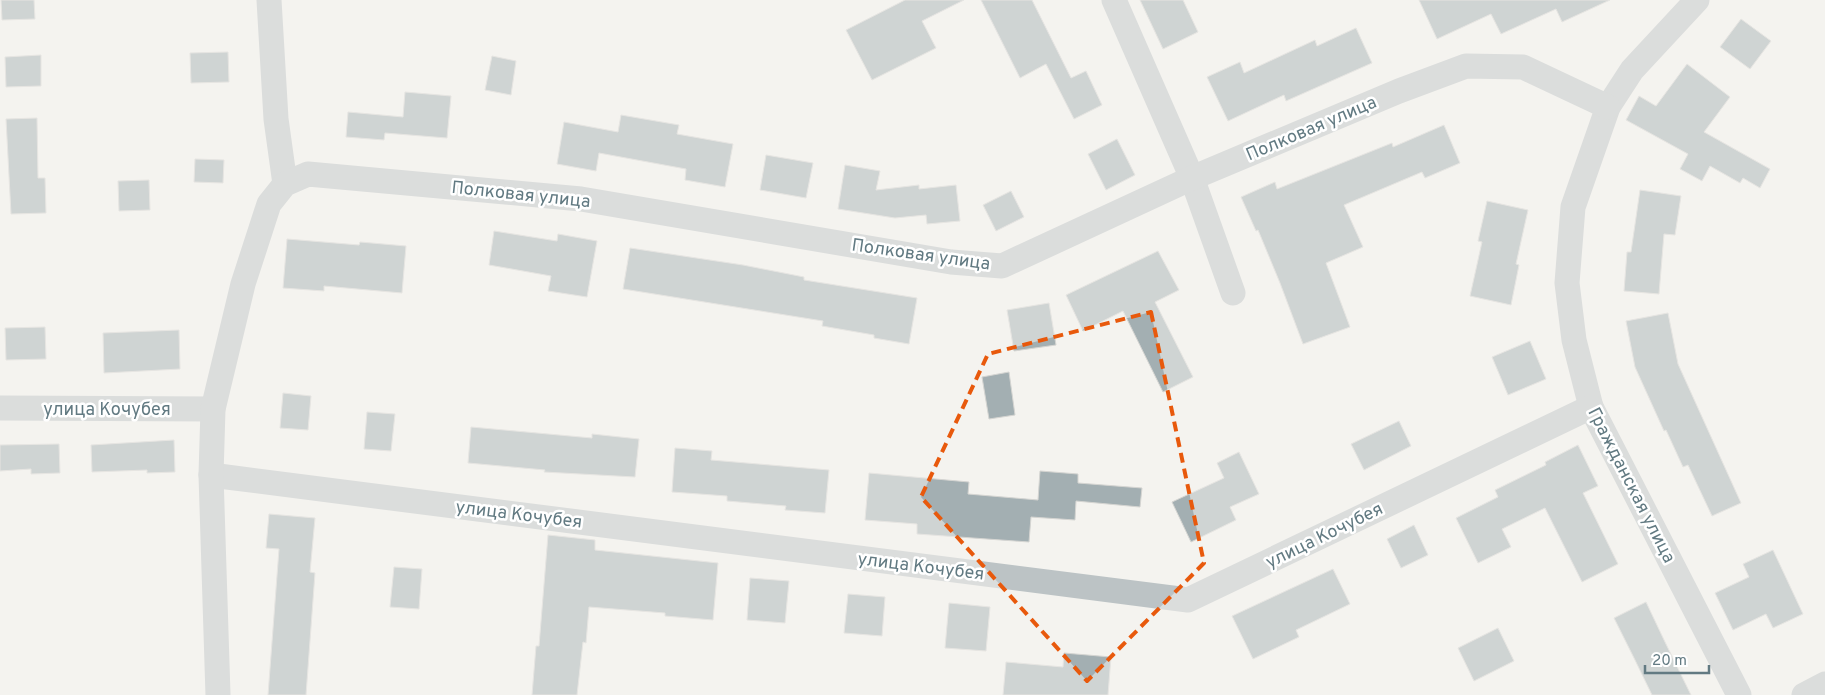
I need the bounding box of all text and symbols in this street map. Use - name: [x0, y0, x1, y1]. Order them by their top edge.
- street label: Полковая улица: [1243, 91, 1380, 167]
- street label: Полковая улица: [450, 177, 592, 214]
- street label: Полковая улица: [850, 234, 992, 277]
- street label: улица Кочубея: [43, 399, 171, 422]
- street label: Гражданская улица: [1581, 404, 1680, 567]
- street label: улица Кочубея: [454, 496, 584, 535]
- street label: улица Кочубея: [1262, 498, 1387, 575]
- street label: улица Кочубея: [856, 548, 986, 587]
- scale bar: [1645, 642, 1709, 674]
- text: 20 m: [1652, 652, 1687, 671]

